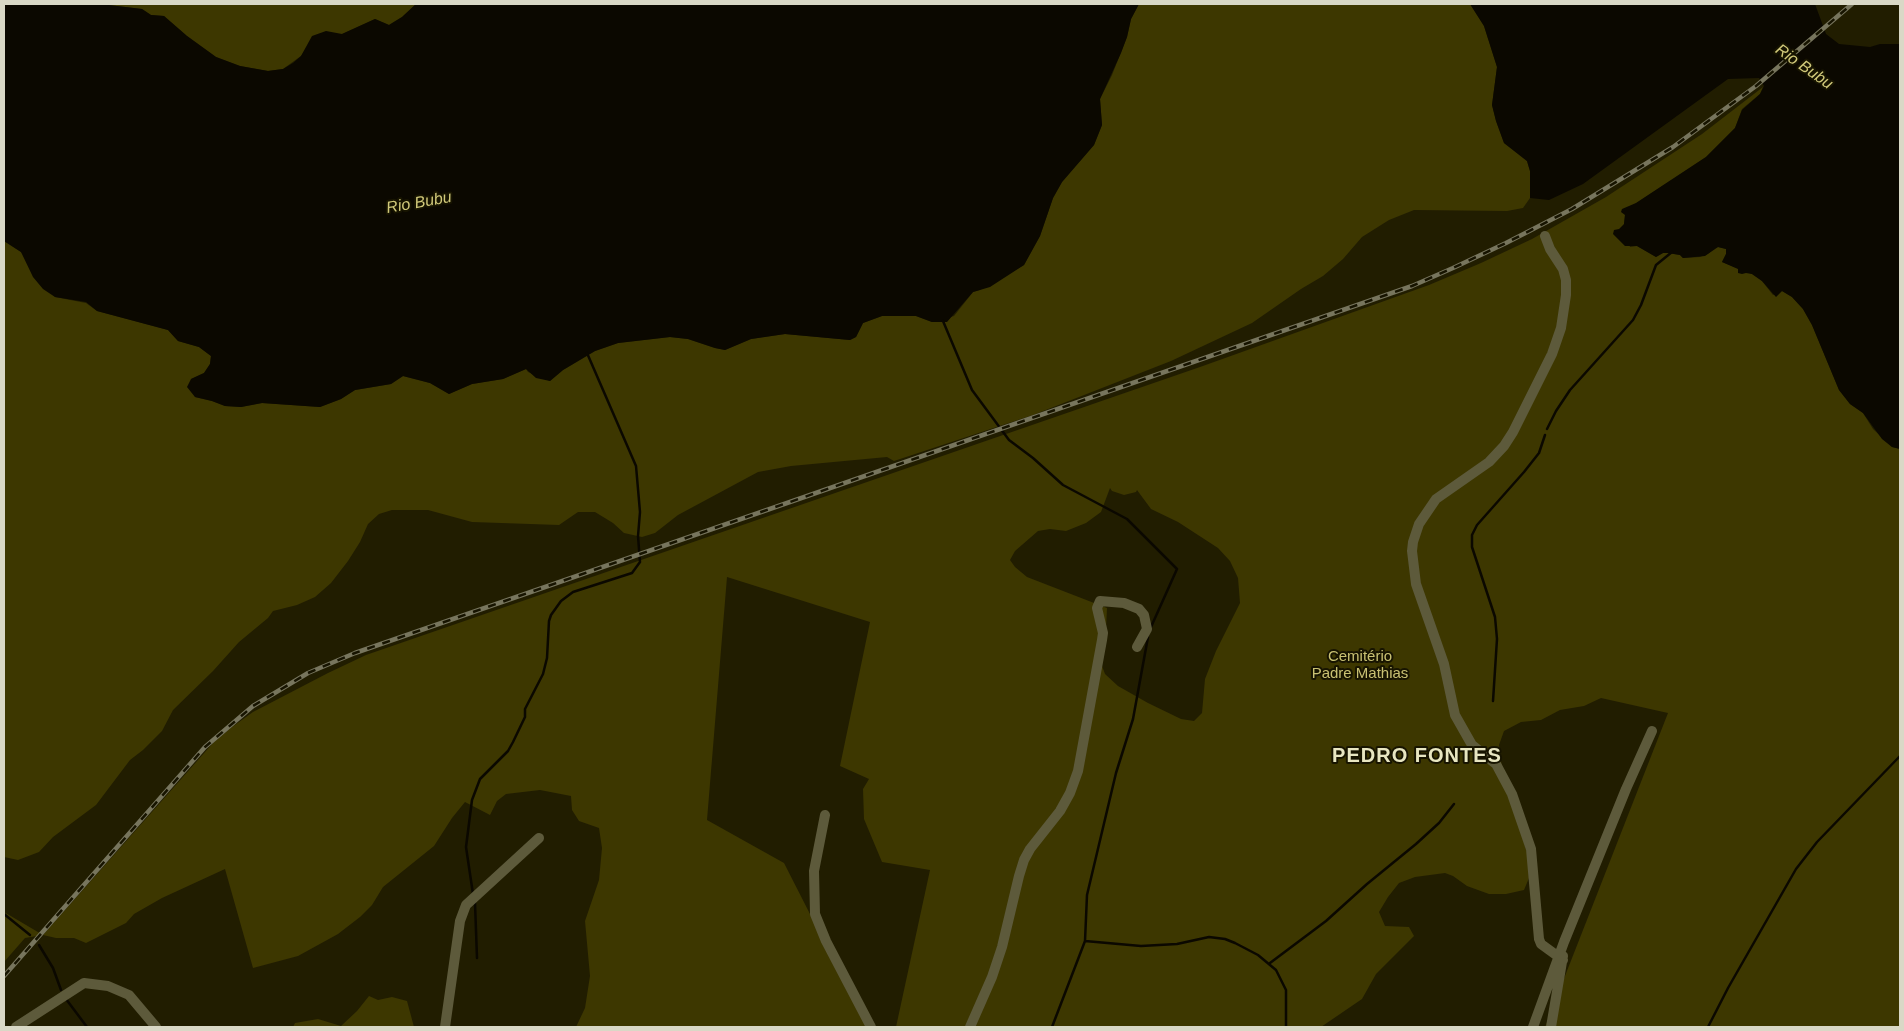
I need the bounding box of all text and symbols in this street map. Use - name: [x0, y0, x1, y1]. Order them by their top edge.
- water label: Rio Bubu: [1772, 40, 1836, 94]
- water label: Rio Bubu: [385, 188, 453, 218]
- park label: Cemitério Padre Mathias: [1312, 648, 1408, 683]
- district label: PEDRO FONTES: [1331, 744, 1503, 768]

